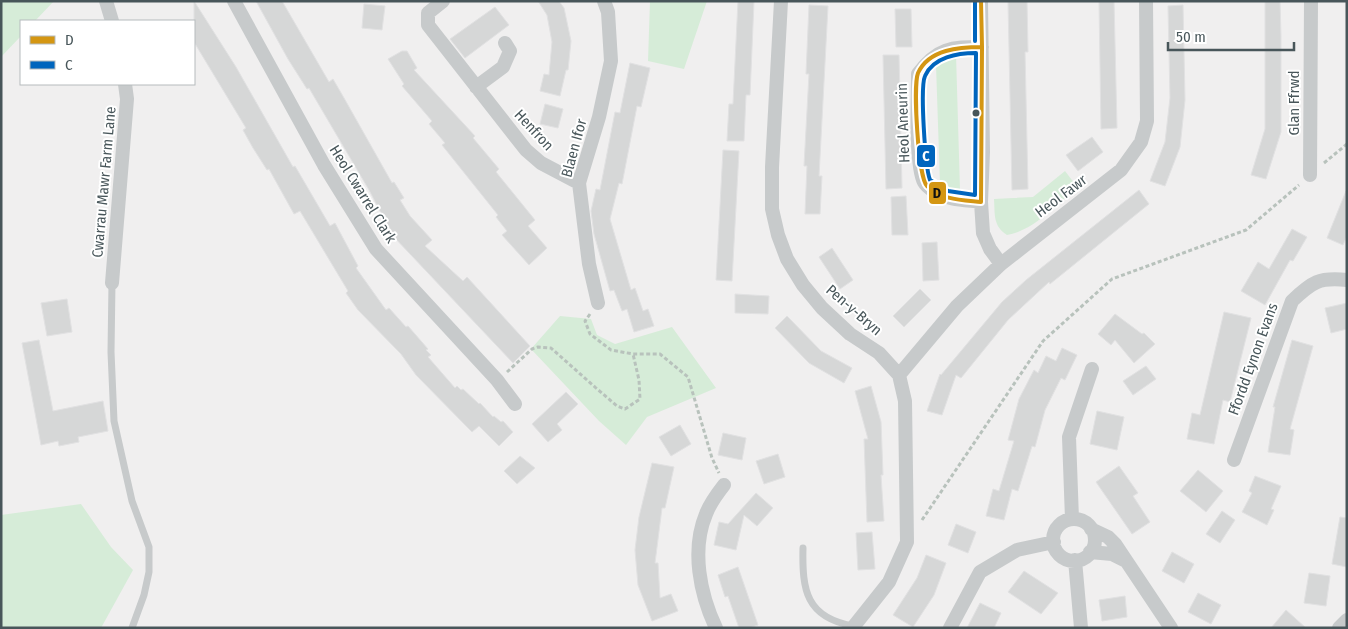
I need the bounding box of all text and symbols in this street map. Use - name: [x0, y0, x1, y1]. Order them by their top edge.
- legend: [20, 20, 195, 85]
- scale bar: [1168, 20, 1294, 52]
- text: 50 m: [1176, 28, 1206, 46]
- text: D: [65, 31, 74, 49]
- text: C: [65, 56, 73, 74]
- street label: Glan Ffrwd: [1285, 71, 1303, 135]
- street label: Heol Aneurin: [893, 83, 913, 163]
- street label: Cwarrau Mawr Farm Lane: [88, 106, 120, 258]
- street label: Henfron: [511, 106, 557, 154]
- unlabelled marker: [971, 108, 981, 118]
- street label: Blaen Ifor: [558, 116, 591, 179]
- street label: Heol Cwarrel Clark: [326, 142, 400, 246]
- line badge: C: [916, 144, 936, 168]
- text: C: [922, 148, 930, 165]
- street label: Heol Fawr: [1032, 170, 1091, 221]
- line badge: D: [928, 181, 947, 205]
- text: D: [933, 185, 941, 202]
- street label: Pen-y-Bryn: [822, 281, 886, 339]
- street label: Ffordd Eynon Evans: [1224, 300, 1282, 418]

